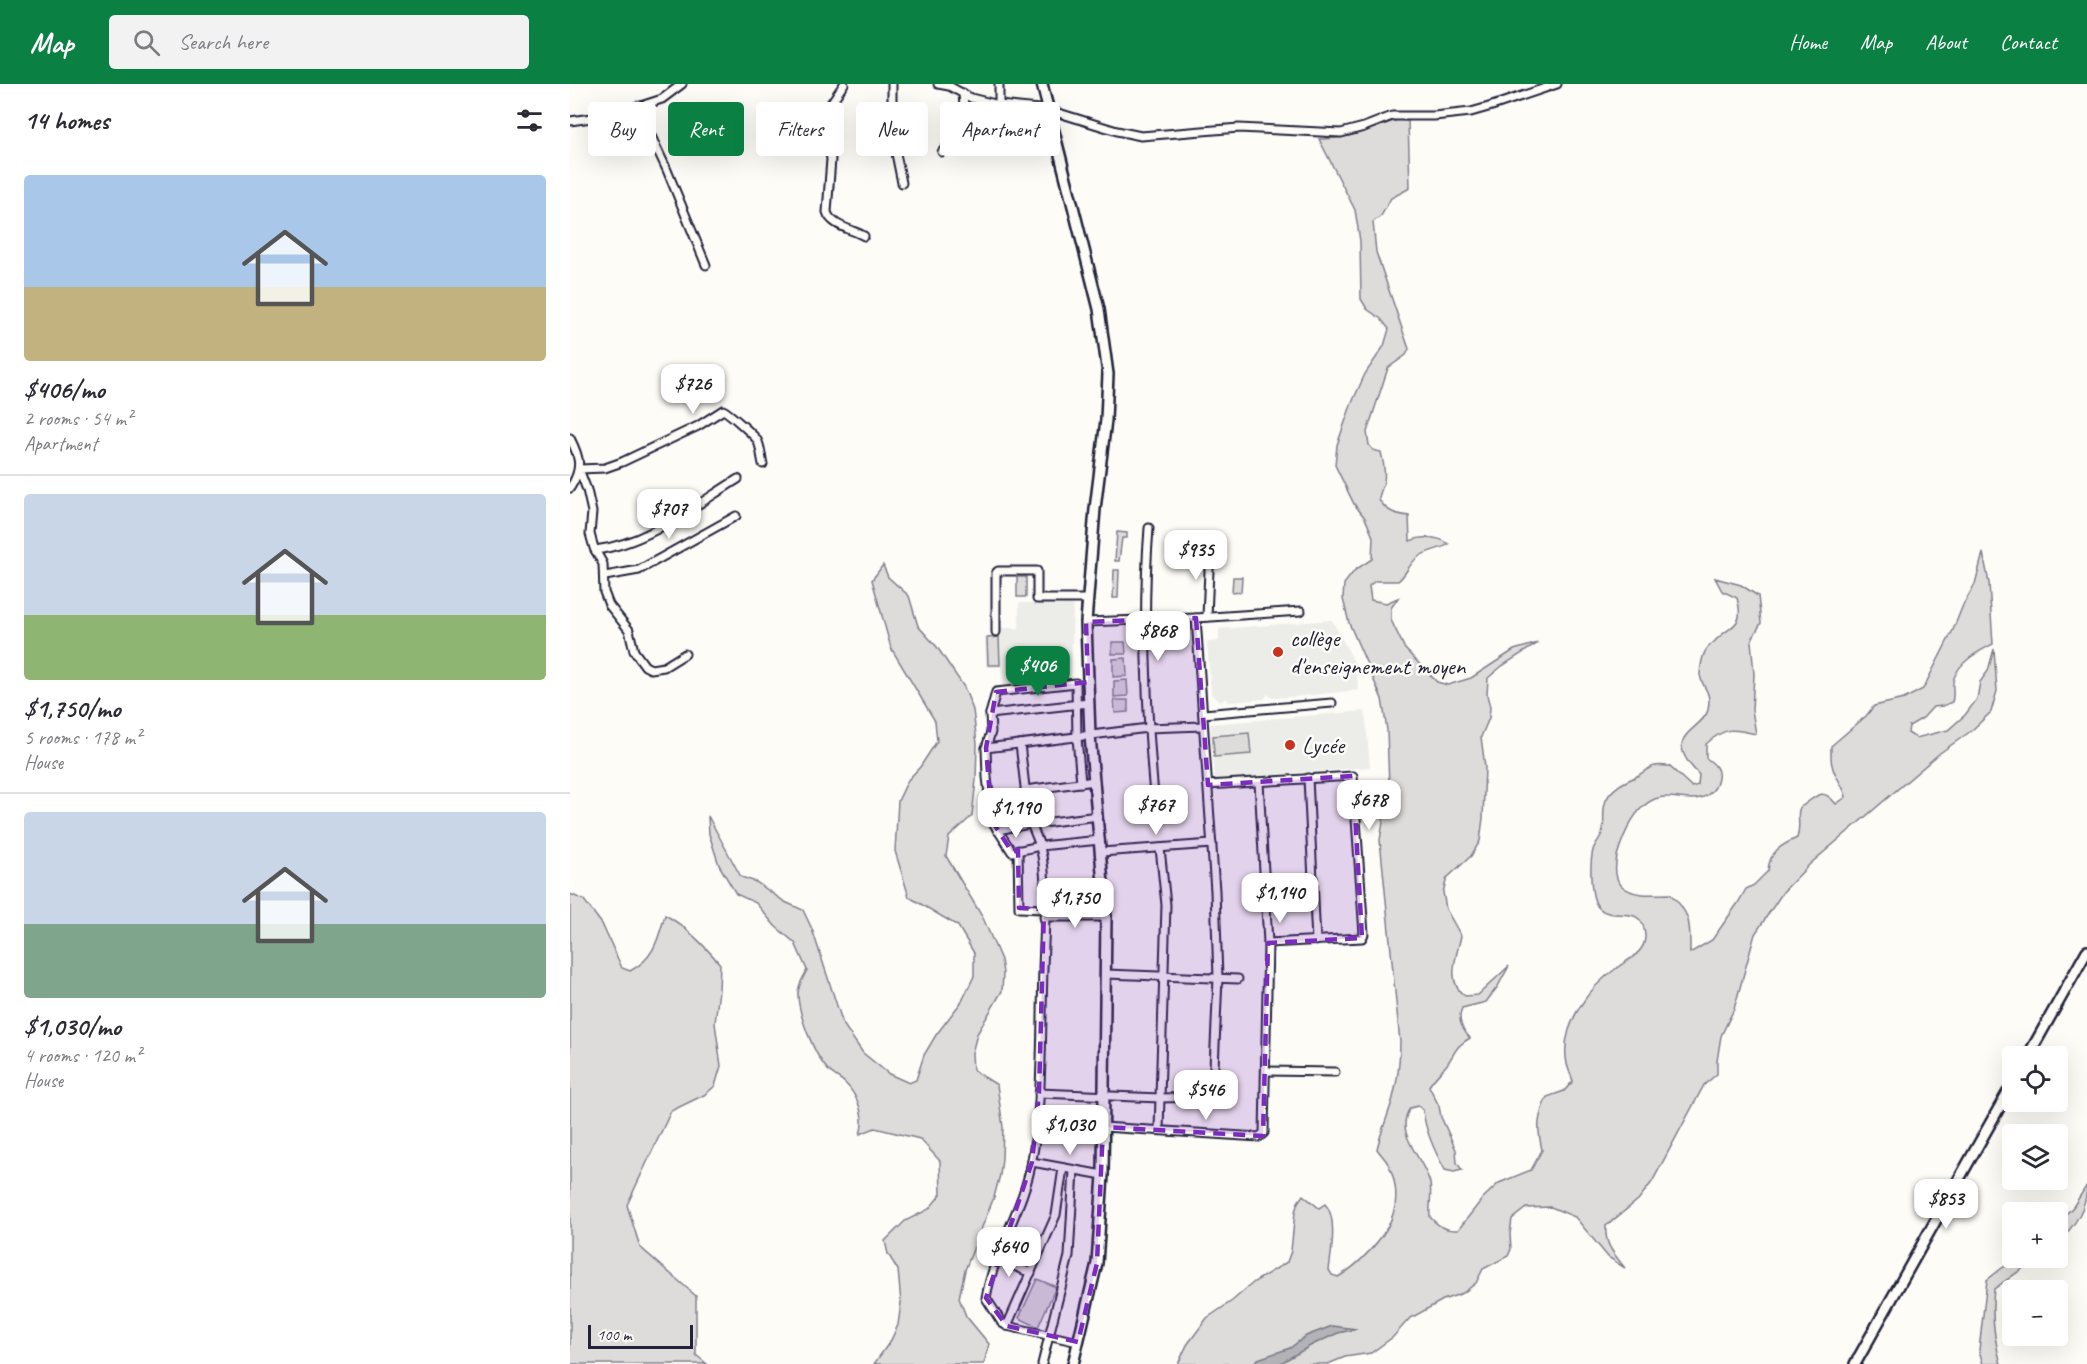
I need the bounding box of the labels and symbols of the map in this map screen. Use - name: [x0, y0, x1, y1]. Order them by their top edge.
- pin: $726: [657, 364, 729, 415]
- pin: $707: [633, 489, 705, 540]
- pin: $935: [1160, 530, 1232, 581]
- pin: $868: [1122, 611, 1194, 662]
- place label: collège d'enseignement moyen: [1290, 623, 1467, 681]
- marker: collège d'enseignement moyen: [1271, 645, 1285, 659]
- pin: $406: [1002, 646, 1074, 697]
- place label: Lycée: [1302, 730, 1346, 760]
- marker: Lycée: [1283, 738, 1297, 752]
- pin: $678: [1333, 780, 1405, 831]
- pin: $767: [1120, 785, 1192, 836]
- pin: $1,190: [967, 788, 1065, 839]
- pin: $1,140: [1231, 873, 1329, 924]
- pin: $1,750: [1026, 878, 1124, 929]
- pin: $546: [1170, 1070, 1242, 1121]
- pin: $1,030: [1021, 1105, 1119, 1156]
- pin: $853: [1910, 1179, 1982, 1230]
- pin: $640: [973, 1227, 1045, 1278]
- scale bar: [588, 1322, 693, 1350]

